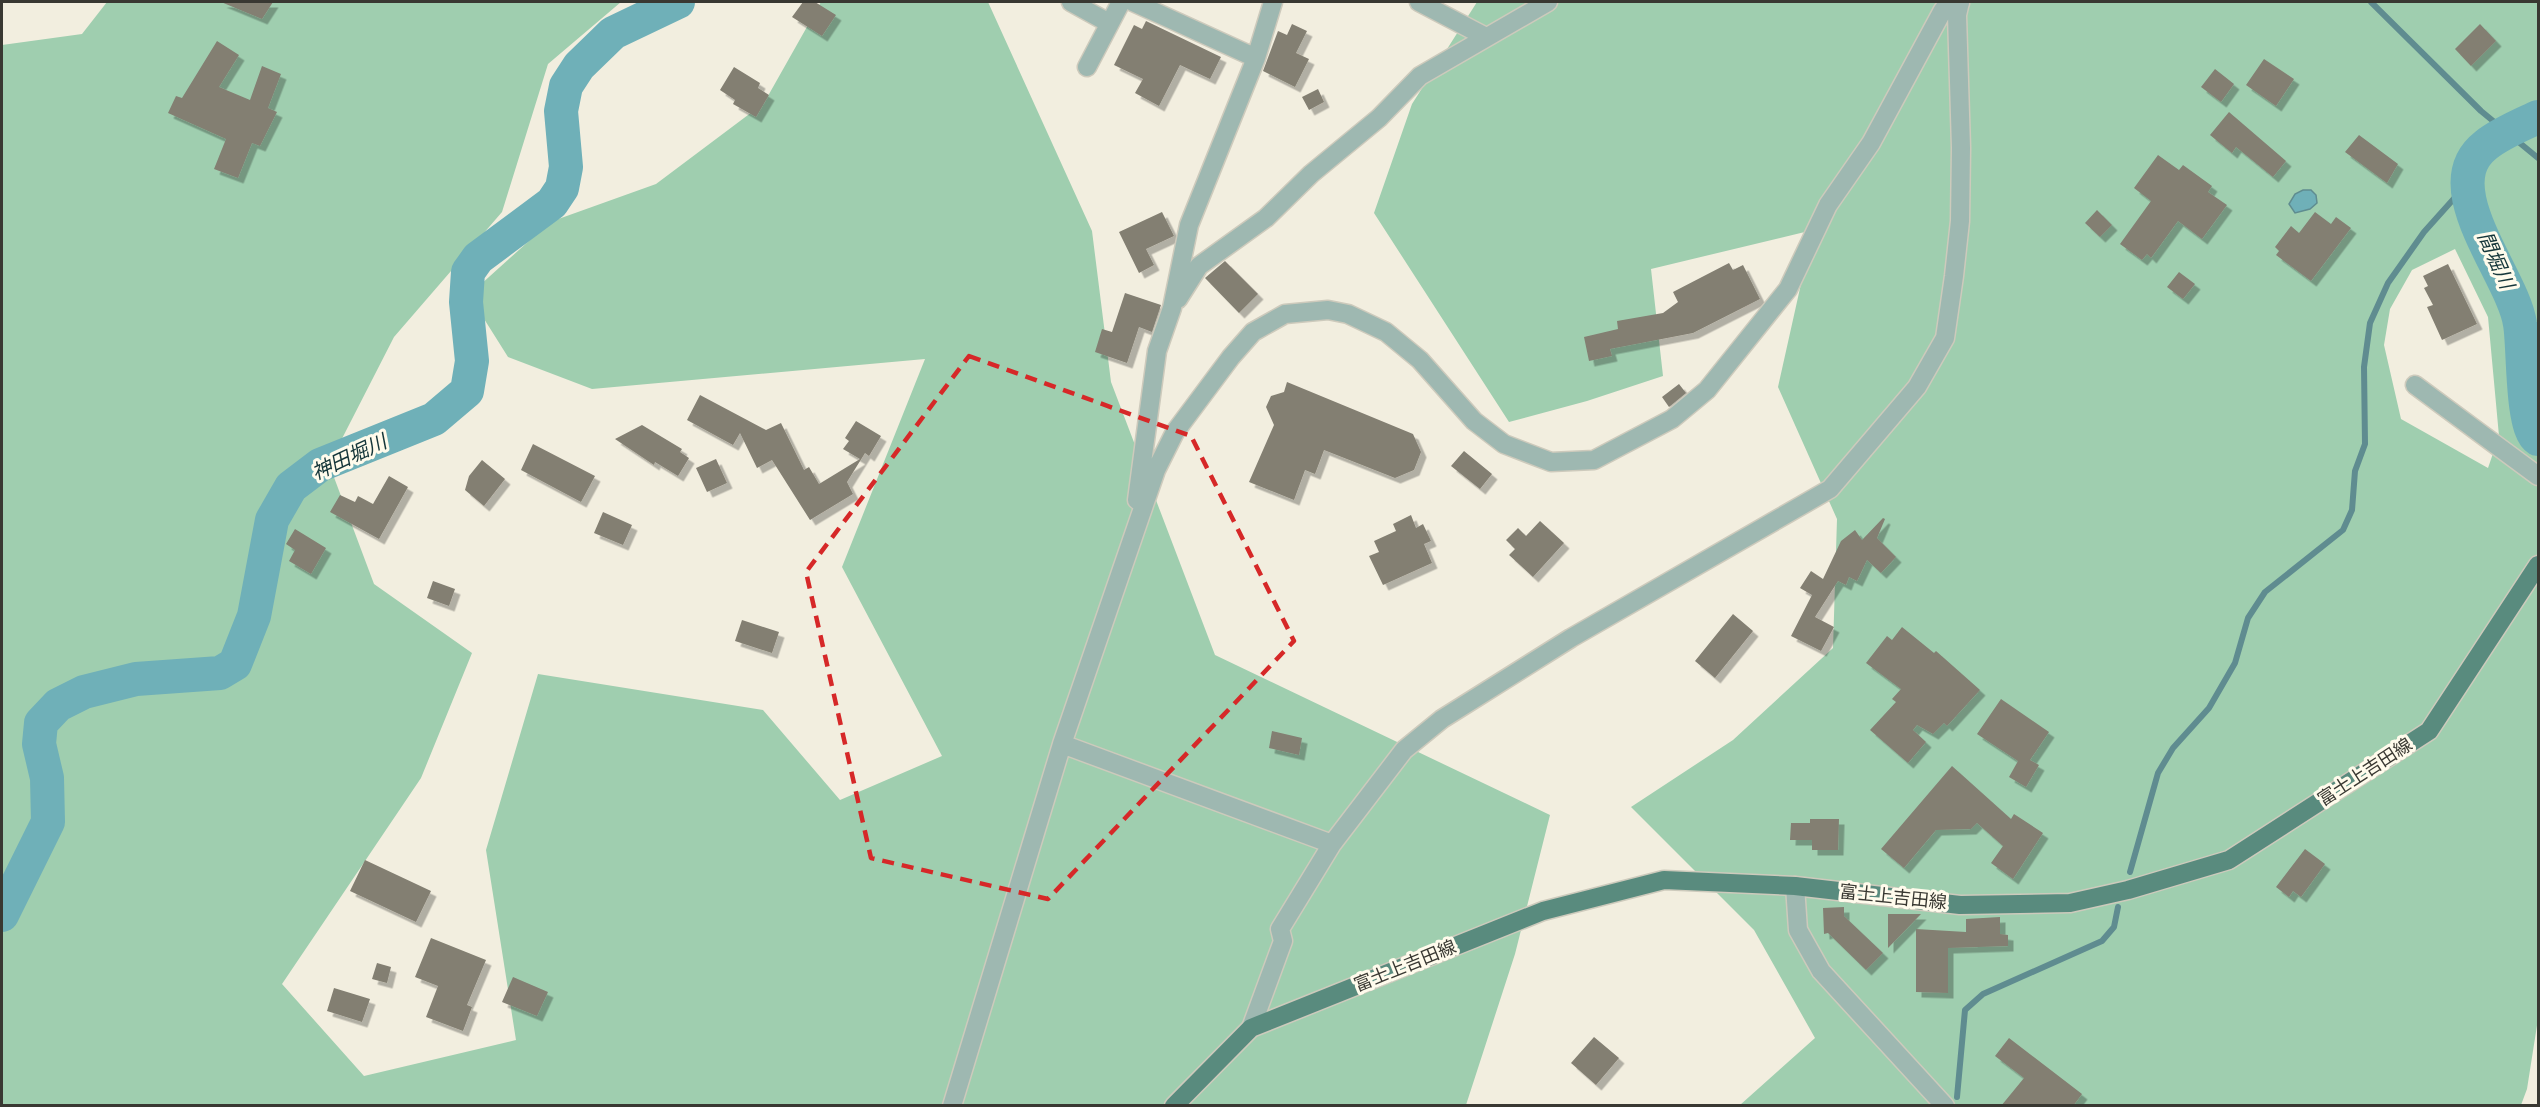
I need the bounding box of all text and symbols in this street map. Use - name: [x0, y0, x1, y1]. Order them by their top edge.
- water label: 間堀川: [2474, 227, 2521, 294]
- water label: 神田堀川: [307, 427, 392, 484]
- street label: 富士上吉田線: [2313, 733, 2416, 810]
- street label: 富士上吉田線: [1838, 879, 1948, 913]
- street label: 富士上吉田線: [1350, 935, 1459, 996]

